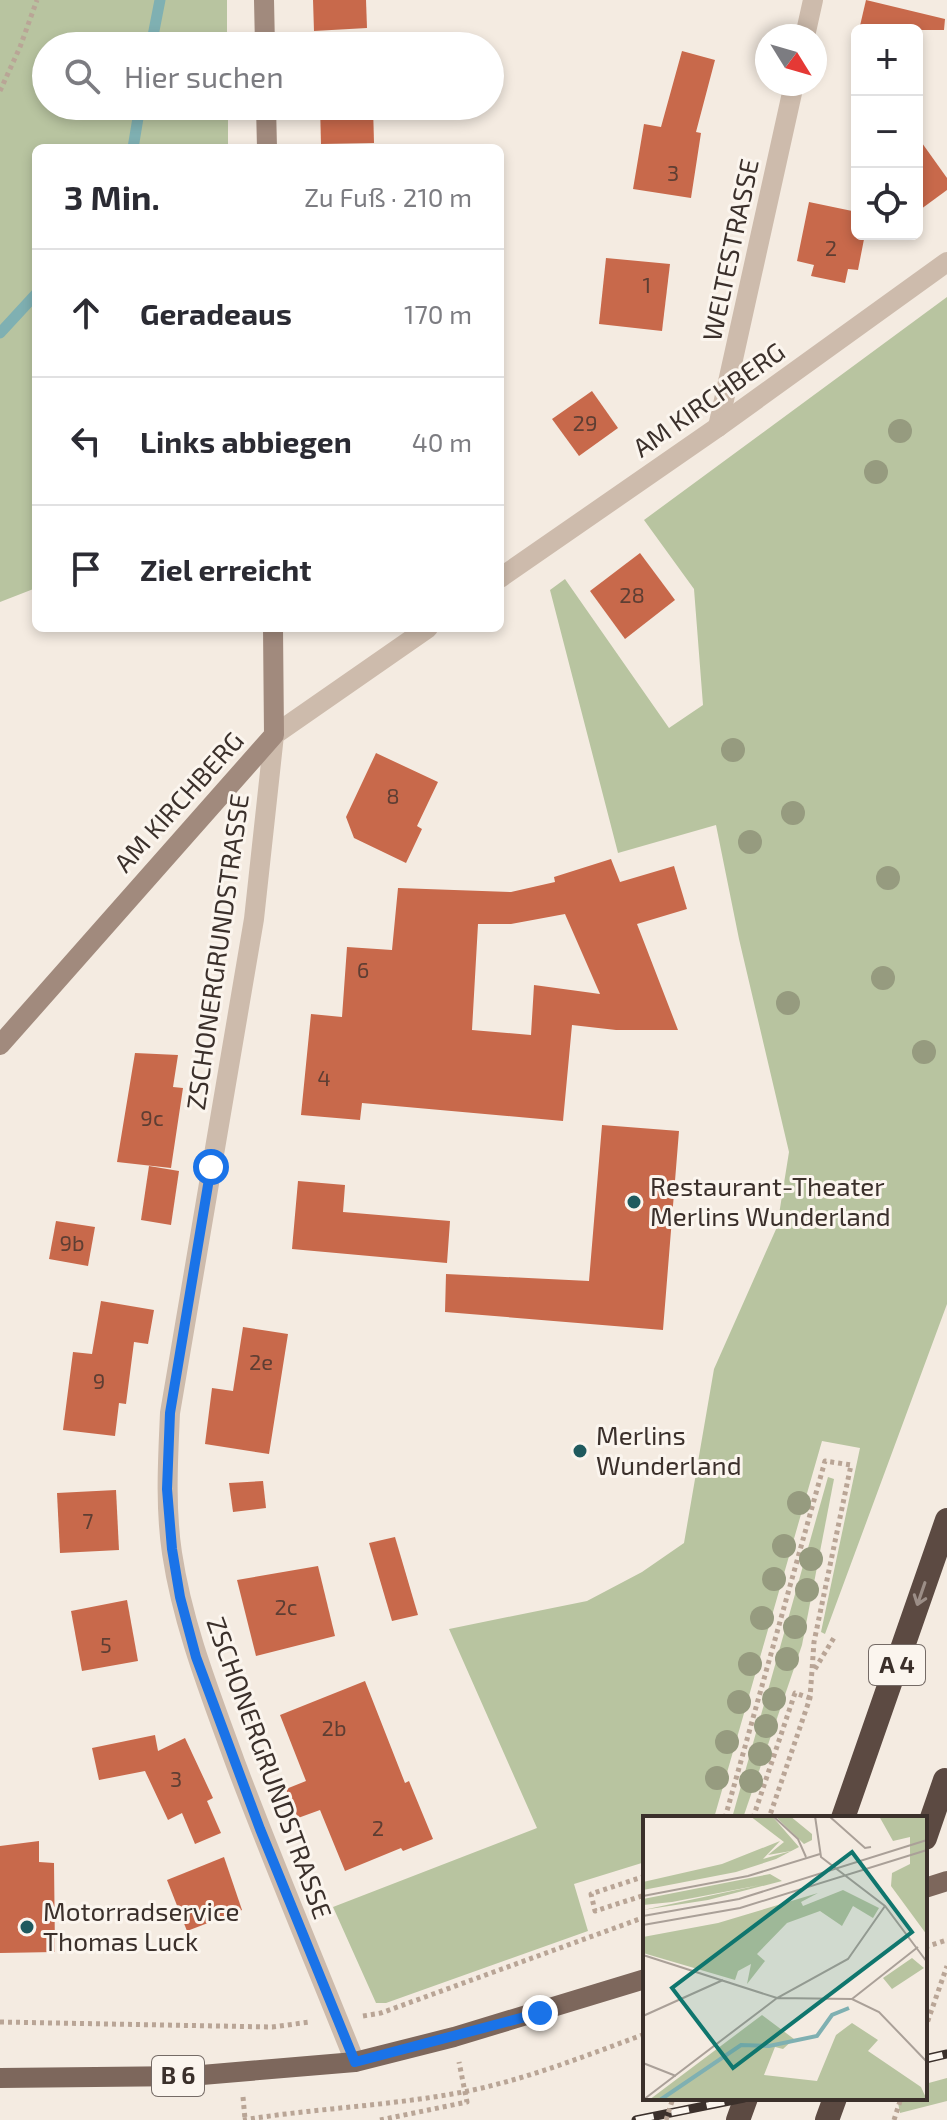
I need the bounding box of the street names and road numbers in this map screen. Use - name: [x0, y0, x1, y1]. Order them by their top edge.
- street label: WELTESTRASSE: [695, 156, 764, 344]
- street label: AM KIRCHBERG: [626, 335, 790, 463]
- street label: AM KIRCHBERG: [107, 724, 249, 878]
- street label: ZSCHONERGRUNDSTRASSE: [179, 792, 254, 1112]
- street label: ZSCHONERGRUNDSTRASSE: [201, 1612, 339, 1923]
- road number: A 4: [869, 1645, 925, 1685]
- road number: B 6: [152, 2056, 204, 2096]

